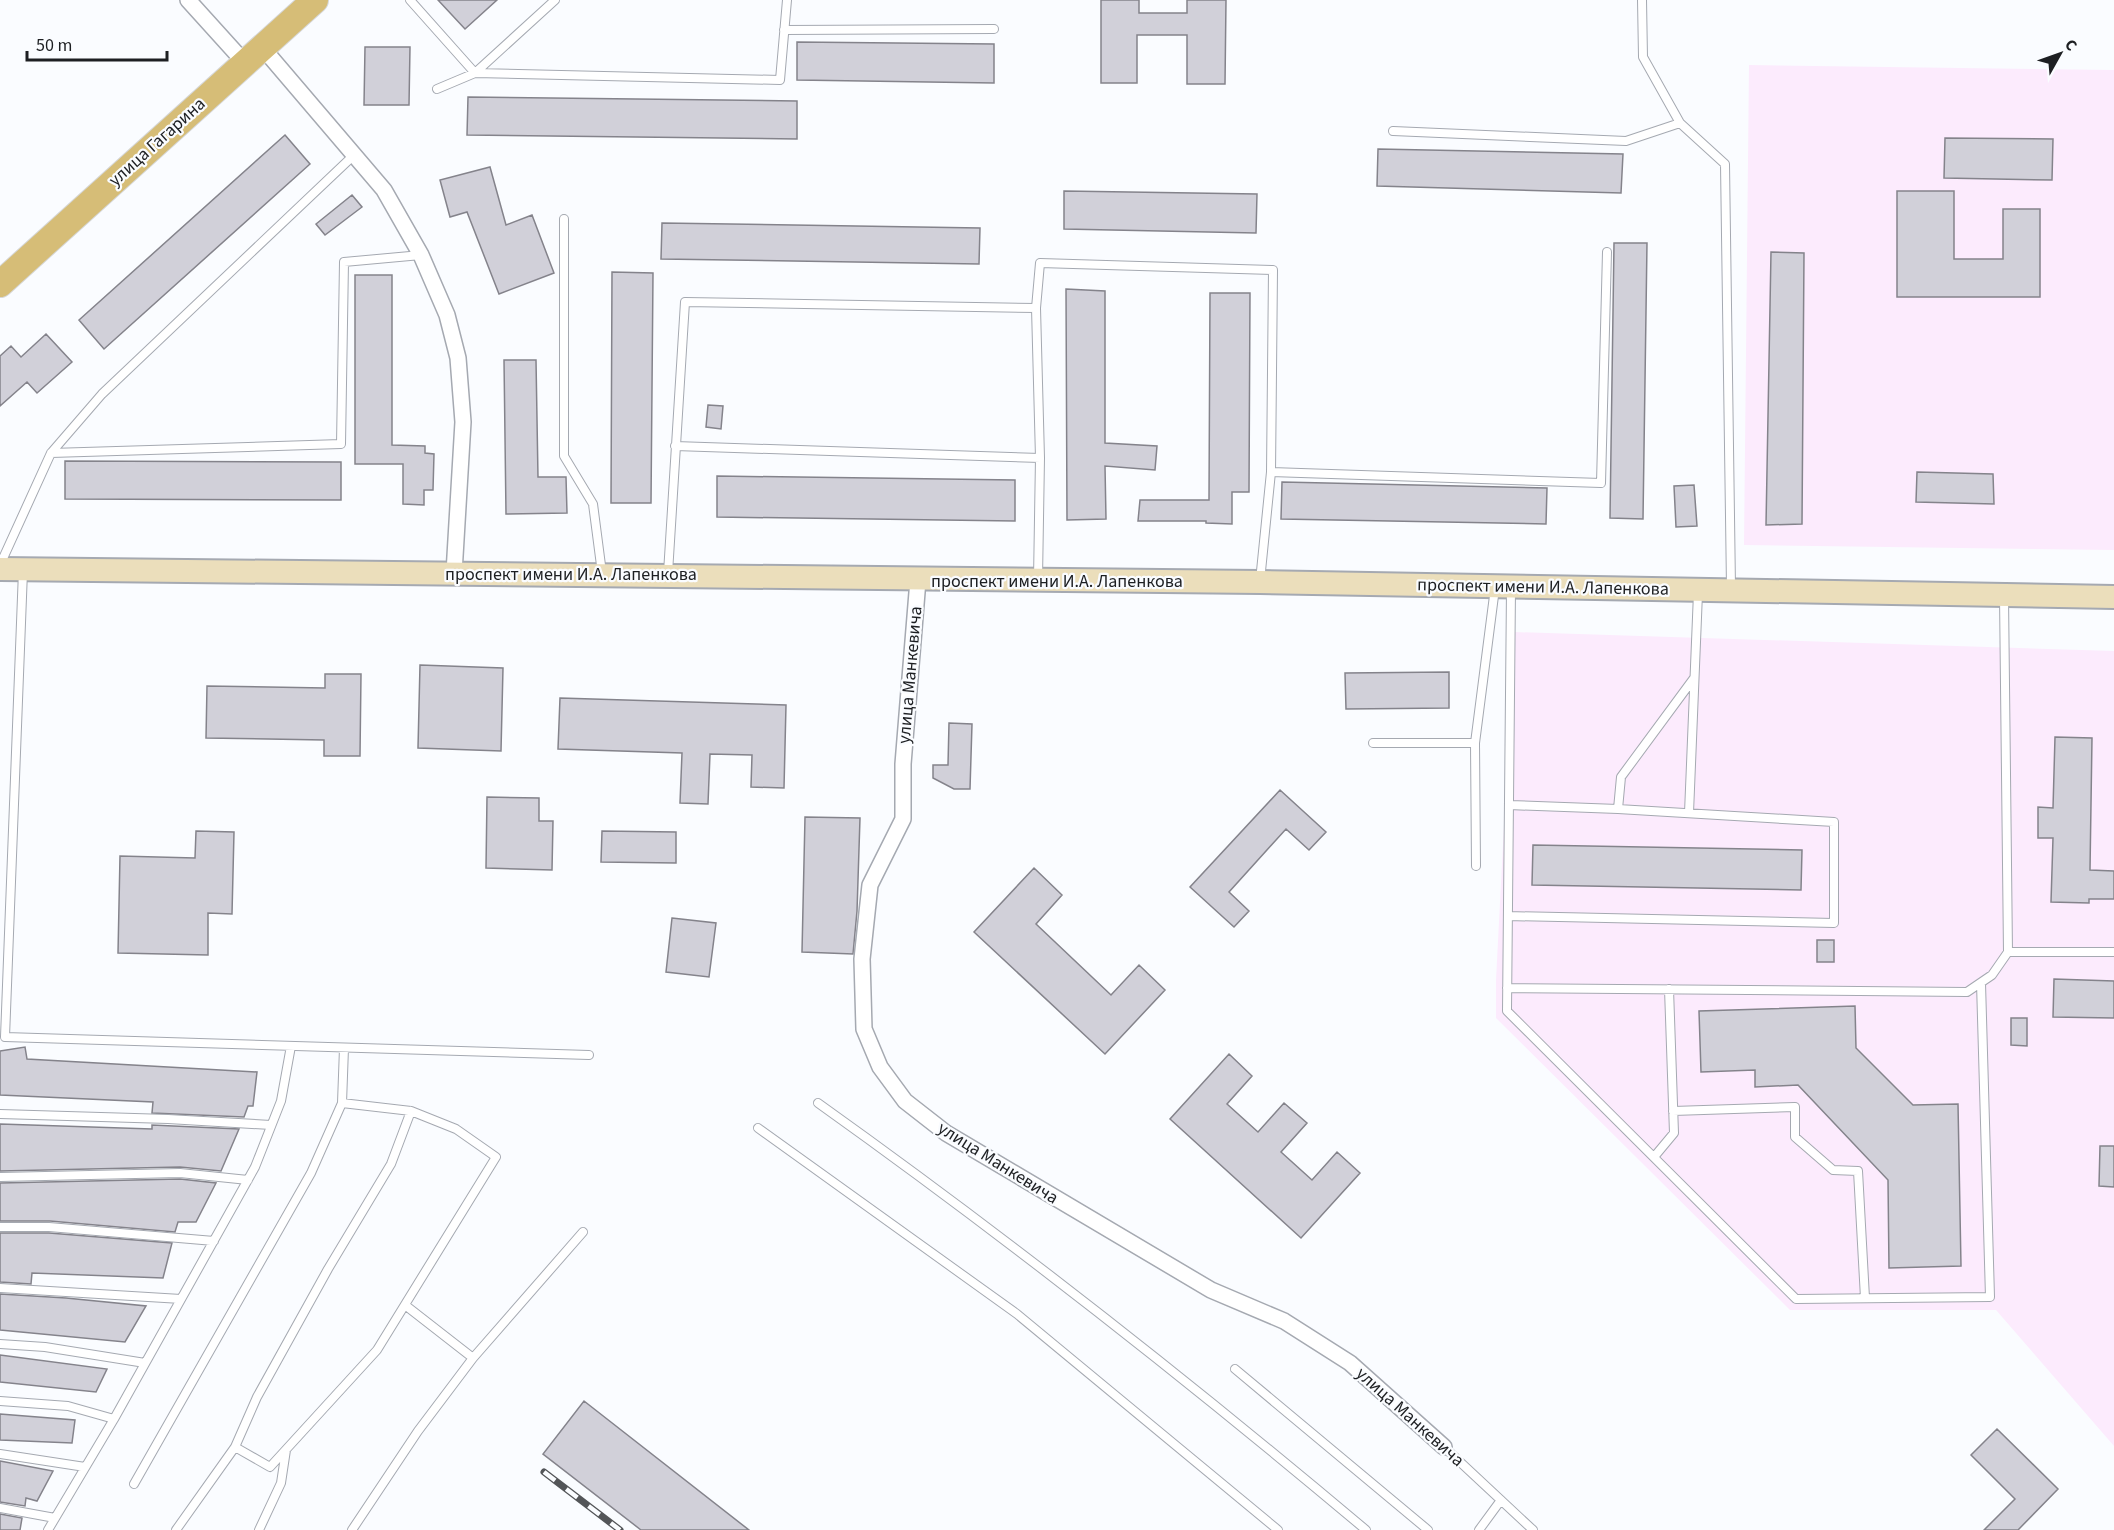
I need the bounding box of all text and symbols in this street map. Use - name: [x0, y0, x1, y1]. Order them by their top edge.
- scale bar: [27, 24, 166, 62]
- north arrow: [2030, 24, 2090, 84]
- text: 50 m: [36, 33, 72, 58]
- text: С: [2059, 34, 2082, 56]
- street label: улица Гагарина: [103, 92, 211, 192]
- street label: проспект имени И.А. Лапенкова: [445, 562, 697, 587]
- street label: проспект имени И.А. Лапенкова: [931, 569, 1183, 594]
- street label: проспект имени И.А. Лапенкова: [1417, 572, 1669, 602]
- street label: улица Манкевича: [892, 605, 928, 745]
- street label: улица Манкевича: [933, 1116, 1063, 1210]
- street label: улица Манкевича: [1350, 1361, 1470, 1473]

